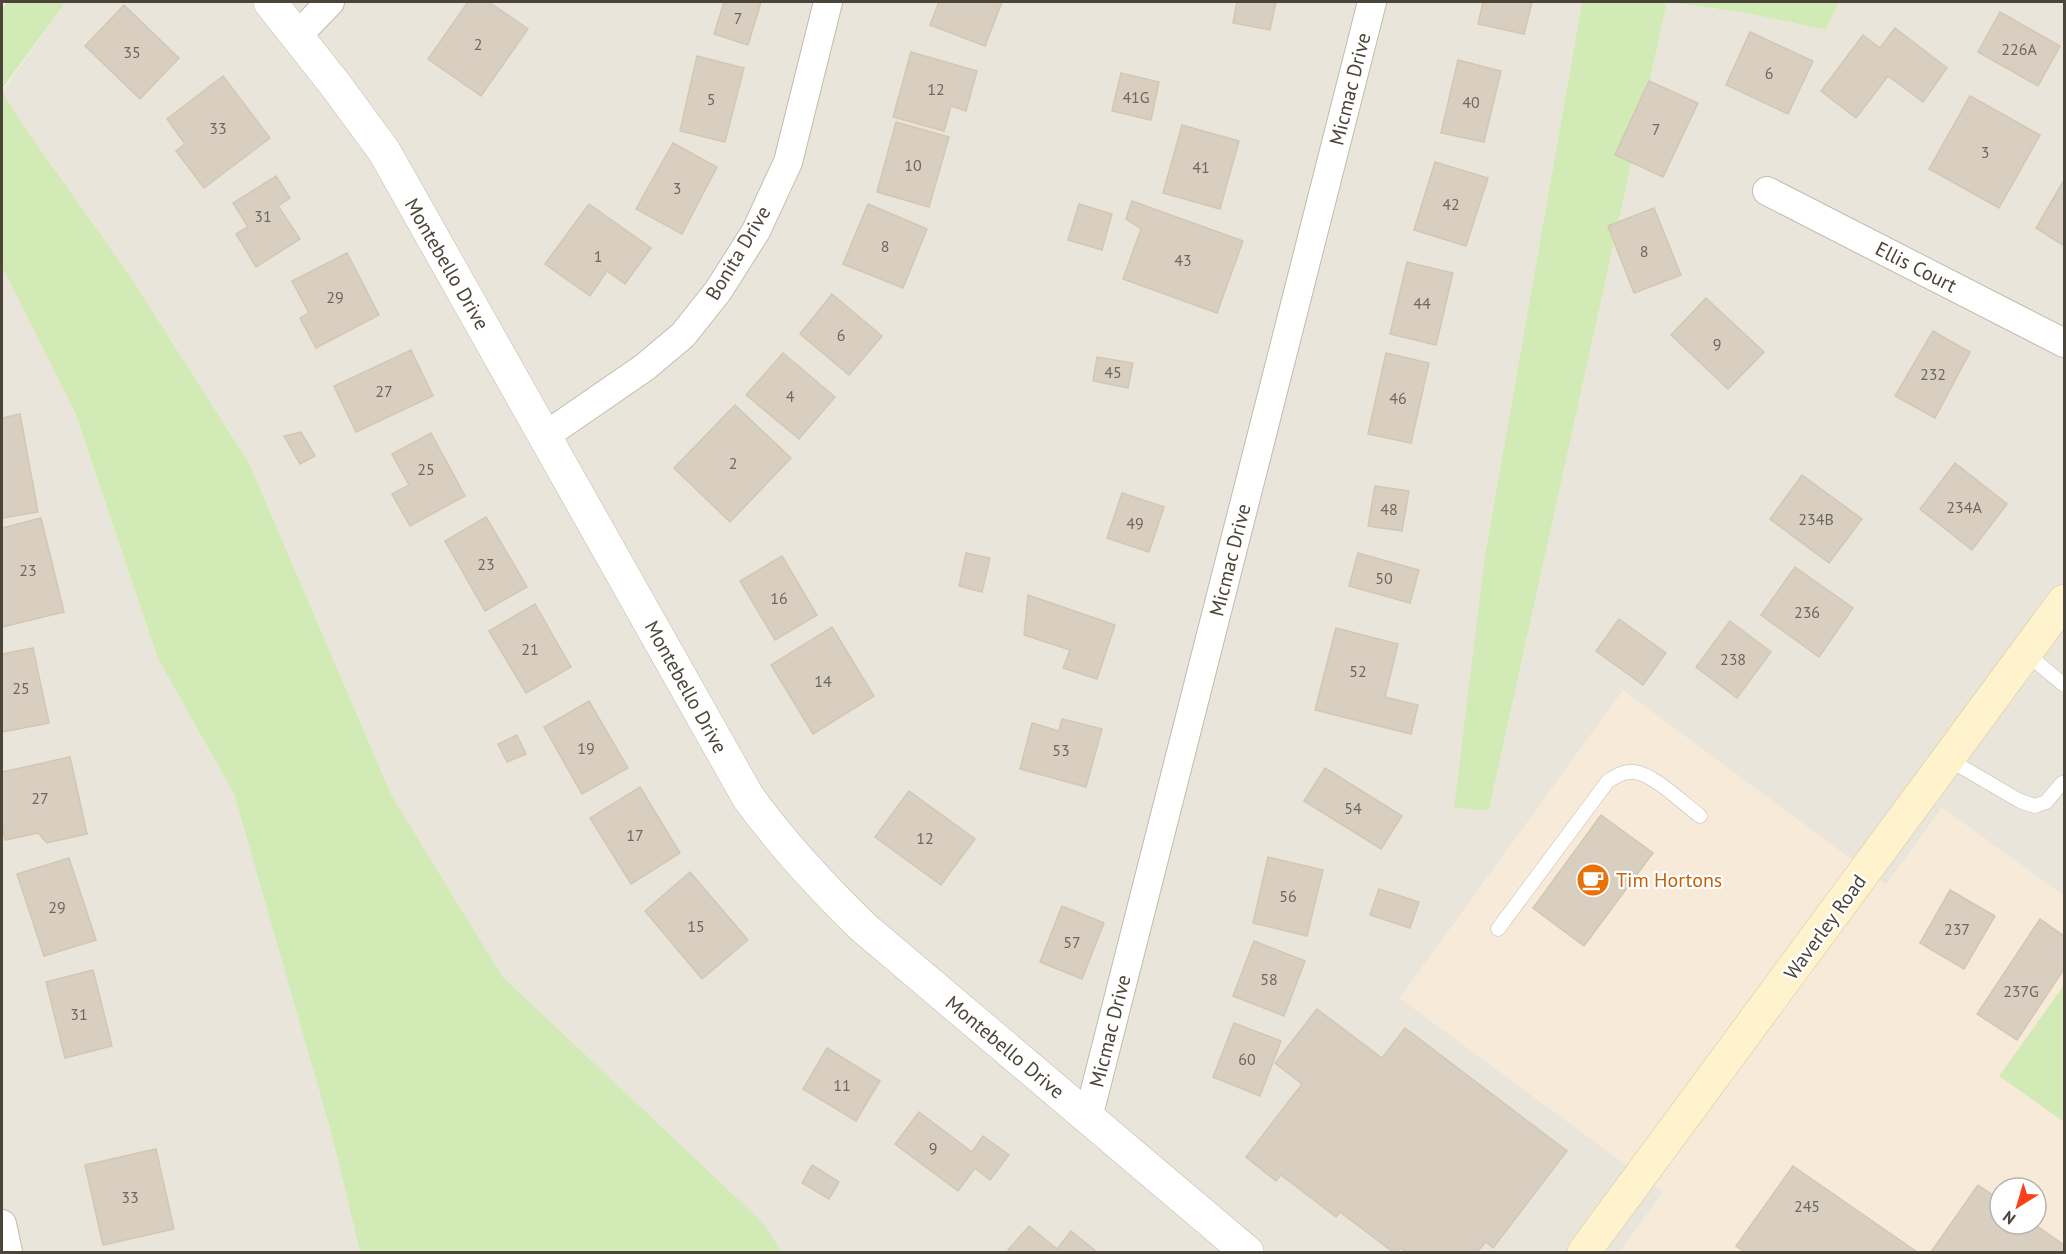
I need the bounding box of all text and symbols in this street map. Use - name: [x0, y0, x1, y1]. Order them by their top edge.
- house number: 7: [734, 8, 742, 28]
- street label: Micmac Drive: [1323, 30, 1377, 148]
- house number: 2: [474, 34, 482, 54]
- house number: 226A: [2001, 39, 2037, 59]
- house number: 35: [123, 42, 141, 62]
- house number: 6: [1765, 63, 1773, 83]
- house number: 12: [927, 79, 945, 99]
- house number: 41G: [1122, 87, 1150, 107]
- house number: 5: [707, 89, 715, 109]
- house number: 40: [1462, 92, 1480, 112]
- house number: 33: [209, 118, 227, 138]
- house number: 7: [1652, 119, 1660, 139]
- house number: 3: [1981, 142, 1989, 162]
- house number: 10: [904, 155, 922, 175]
- house number: 41: [1192, 157, 1210, 177]
- house number: 3: [673, 178, 681, 198]
- street label: Montebello Drive: [399, 194, 495, 334]
- house number: 42: [1442, 194, 1460, 214]
- street label: Bonita Drive: [700, 201, 776, 305]
- house number: 31: [254, 206, 272, 226]
- street label: Ellis Court: [1871, 235, 1961, 299]
- house number: 8: [881, 236, 889, 256]
- house number: 8: [1640, 241, 1648, 261]
- house number: 1: [594, 246, 602, 266]
- house number: 43: [1174, 250, 1192, 270]
- house number: 29: [326, 287, 344, 307]
- house number: 44: [1413, 293, 1431, 313]
- house number: 6: [837, 325, 845, 345]
- house number: 9: [1713, 334, 1721, 354]
- house number: 45: [1104, 362, 1122, 382]
- house number: 232: [1920, 364, 1946, 384]
- house number: 27: [375, 381, 393, 401]
- house number: 4: [786, 386, 795, 406]
- house number: 46: [1389, 388, 1407, 408]
- house number: 2: [729, 453, 737, 473]
- house number: 25: [417, 459, 435, 479]
- house number: 234A: [1946, 497, 1982, 517]
- house number: 48: [1380, 499, 1398, 519]
- street label: Micmac Drive: [1203, 501, 1257, 619]
- house number: 234B: [1798, 509, 1834, 529]
- house number: 49: [1126, 513, 1144, 533]
- house number: 23: [477, 554, 495, 574]
- house number: 23: [19, 560, 37, 580]
- house number: 50: [1375, 568, 1393, 588]
- house number: 16: [770, 588, 788, 608]
- house number: 236: [1794, 602, 1820, 622]
- street label: Montebello Drive: [639, 616, 733, 758]
- house number: 21: [521, 639, 539, 659]
- house number: 238: [1720, 649, 1746, 669]
- house number: 52: [1349, 661, 1367, 681]
- house number: 14: [814, 671, 832, 691]
- house number: 25: [12, 678, 30, 698]
- house number: 19: [577, 738, 595, 758]
- house number: 53: [1052, 740, 1070, 760]
- house number: 27: [31, 788, 49, 808]
- house number: 54: [1344, 798, 1362, 818]
- house number: 17: [626, 825, 644, 845]
- house number: 12: [916, 828, 934, 848]
- cafe icon: Tim Hortons: [1575, 862, 1611, 898]
- place label: Tim Hortons: [1616, 867, 1722, 893]
- street label: Waverley Road: [1778, 869, 1872, 985]
- house number: 56: [1279, 886, 1297, 906]
- house number: 29: [48, 897, 66, 917]
- house number: 15: [687, 916, 705, 936]
- house number: 237: [1944, 919, 1970, 939]
- house number: 57: [1063, 932, 1081, 952]
- house number: 58: [1260, 969, 1278, 989]
- street label: Micmac Drive: [1083, 972, 1137, 1090]
- house number: 237G: [2003, 981, 2039, 1001]
- street label: Montebello Drive: [940, 990, 1070, 1104]
- house number: 31: [70, 1004, 88, 1024]
- house number: 60: [1238, 1049, 1256, 1069]
- house number: 11: [833, 1075, 851, 1095]
- house number: 9: [929, 1138, 937, 1158]
- north arrow: [1988, 1176, 2048, 1236]
- house number: 33: [121, 1187, 139, 1207]
- house number: 245: [1794, 1196, 1820, 1216]
- text: N: [1999, 1207, 2019, 1229]

